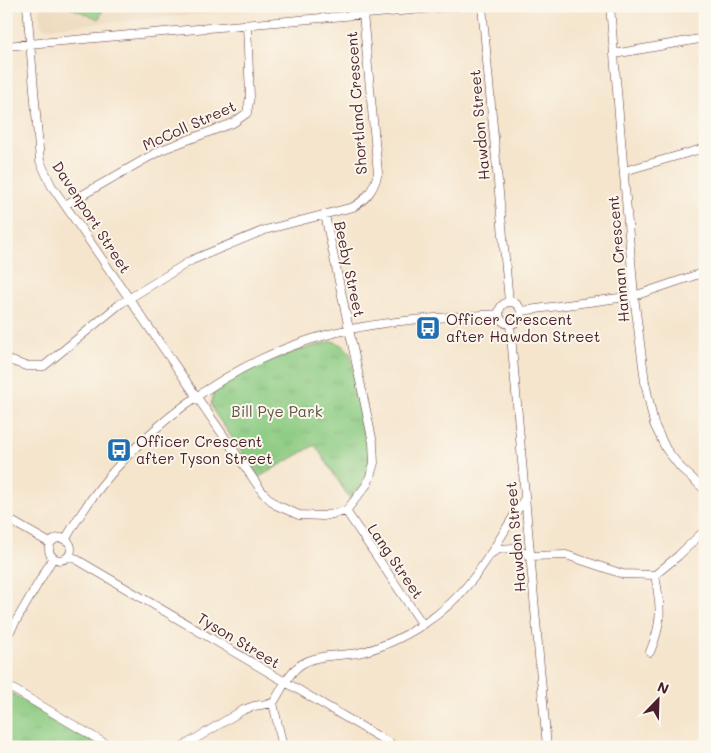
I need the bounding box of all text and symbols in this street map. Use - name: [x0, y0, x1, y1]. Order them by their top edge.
- street label: Shortland Crescent: [341, 31, 371, 175]
- street label: Hawdon Street: [464, 69, 494, 181]
- street label: McColl Street: [139, 95, 239, 155]
- street label: Davenport Street: [48, 157, 136, 277]
- street label: Hannan Crescent: [603, 195, 633, 323]
- street label: Beeby Street: [330, 219, 370, 319]
- place label: Officer Crescent after Hawdon Street: [446, 309, 600, 346]
- bus stop icon: Officer Crescent after Hawdon Street: [415, 315, 441, 341]
- park label: Bill Pye Park: [231, 401, 323, 421]
- place label: Officer Crescent after Tyson Street: [136, 431, 273, 468]
- bus stop icon: Officer Crescent after Tyson Street: [106, 437, 132, 463]
- street label: Hawdon Street: [500, 481, 530, 593]
- street label: Lang Street: [363, 519, 429, 603]
- street label: Tyson Street: [194, 607, 284, 673]
- north arrow: [634, 676, 684, 726]
- text: N: [655, 677, 672, 698]

